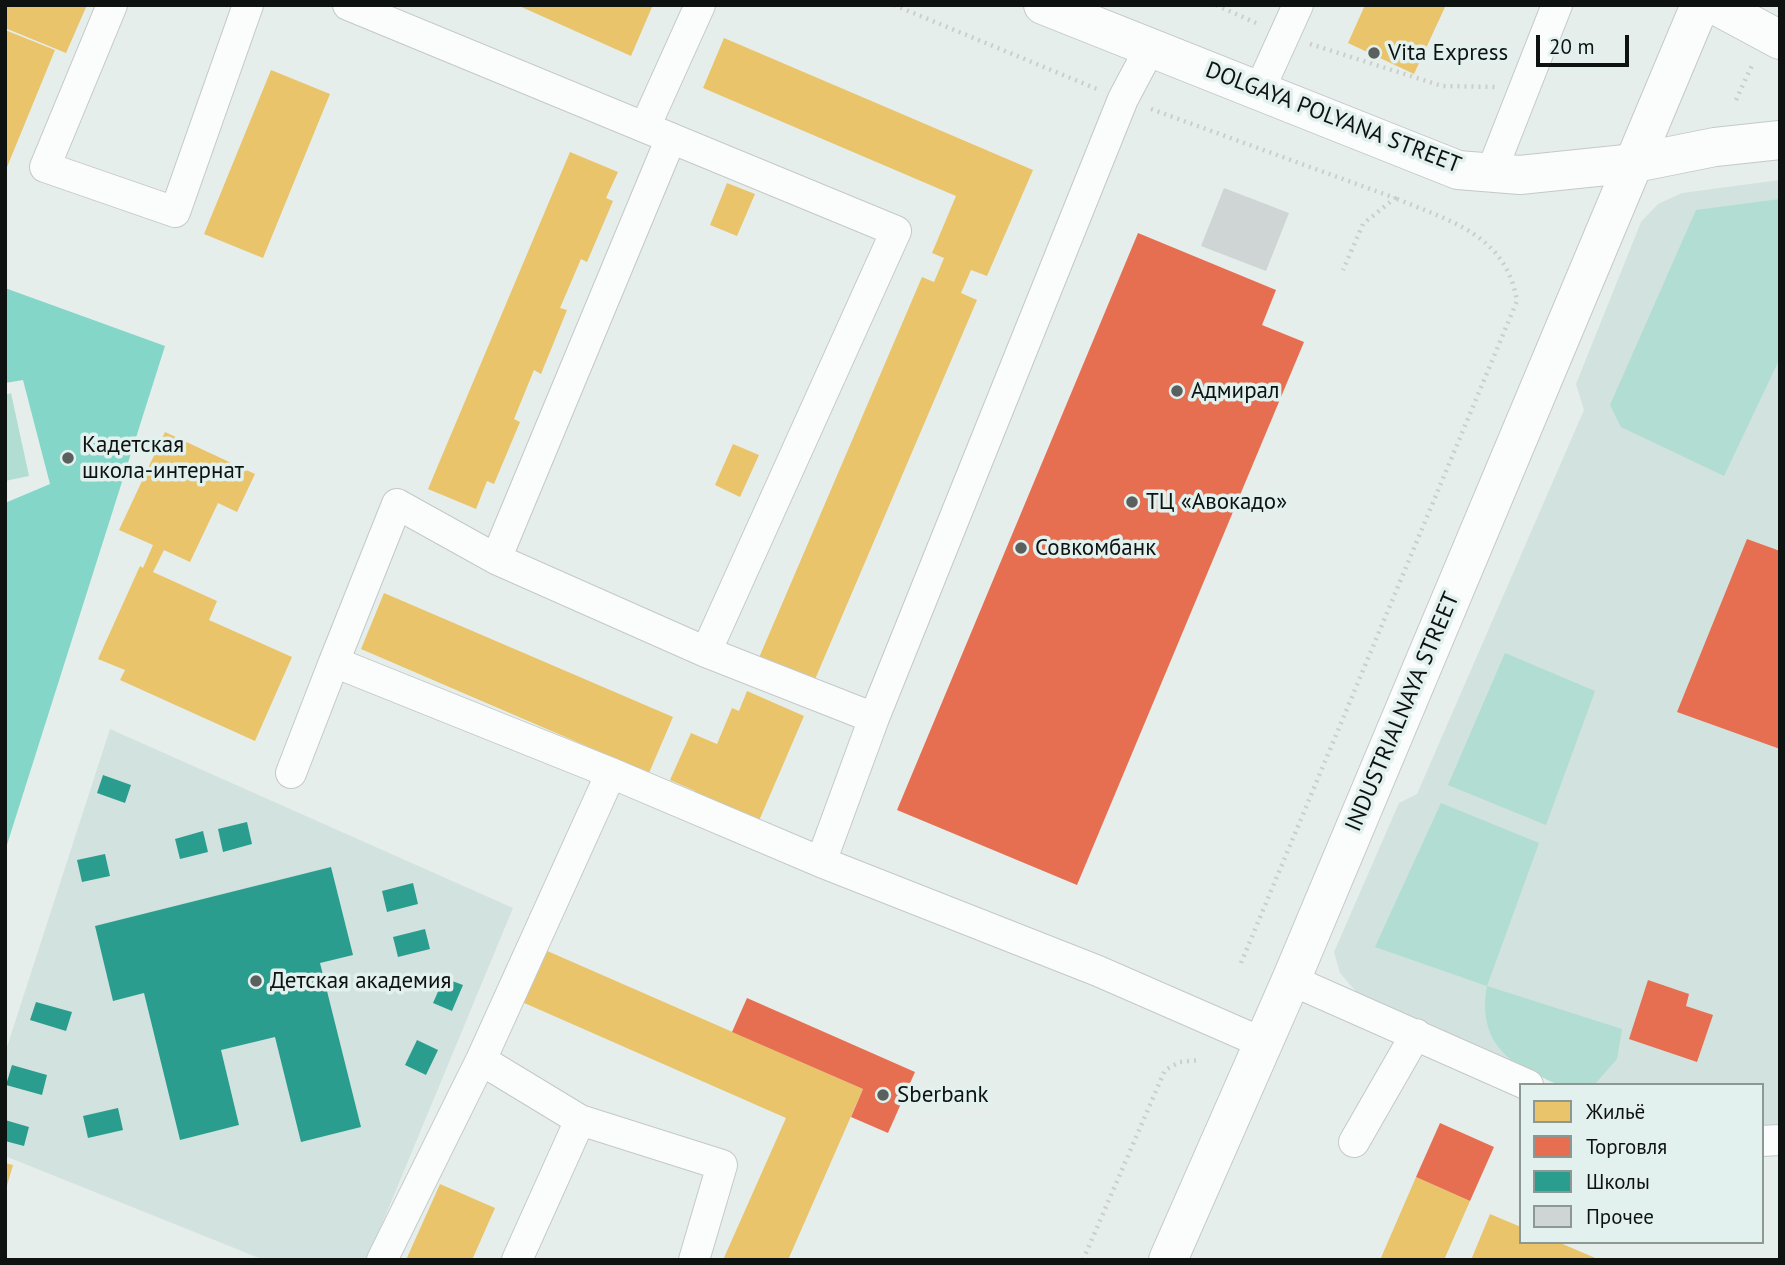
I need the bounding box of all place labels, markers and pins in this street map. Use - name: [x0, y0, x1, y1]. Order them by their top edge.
- place label: Vita Express: [1388, 39, 1508, 67]
- marker: Vita Express: [1366, 45, 1382, 61]
- place label: Адмирал: [1191, 377, 1280, 405]
- marker: Адмирал: [1169, 383, 1185, 399]
- place label: Кадетская школа-интернат: [82, 431, 244, 485]
- marker: Кадетская школа-интернат: [60, 450, 76, 466]
- place label: ТЦ «Авокадо»: [1146, 488, 1287, 516]
- marker: ТЦ «Авокадо»: [1124, 494, 1140, 510]
- place label: Совкомбанк: [1035, 534, 1156, 562]
- marker: Совкомбанк: [1013, 540, 1029, 556]
- place label: Детская академия: [270, 967, 451, 995]
- marker: Детская академия: [248, 973, 264, 989]
- place label: Sberbank: [897, 1081, 989, 1109]
- marker: Sberbank: [875, 1087, 891, 1103]

